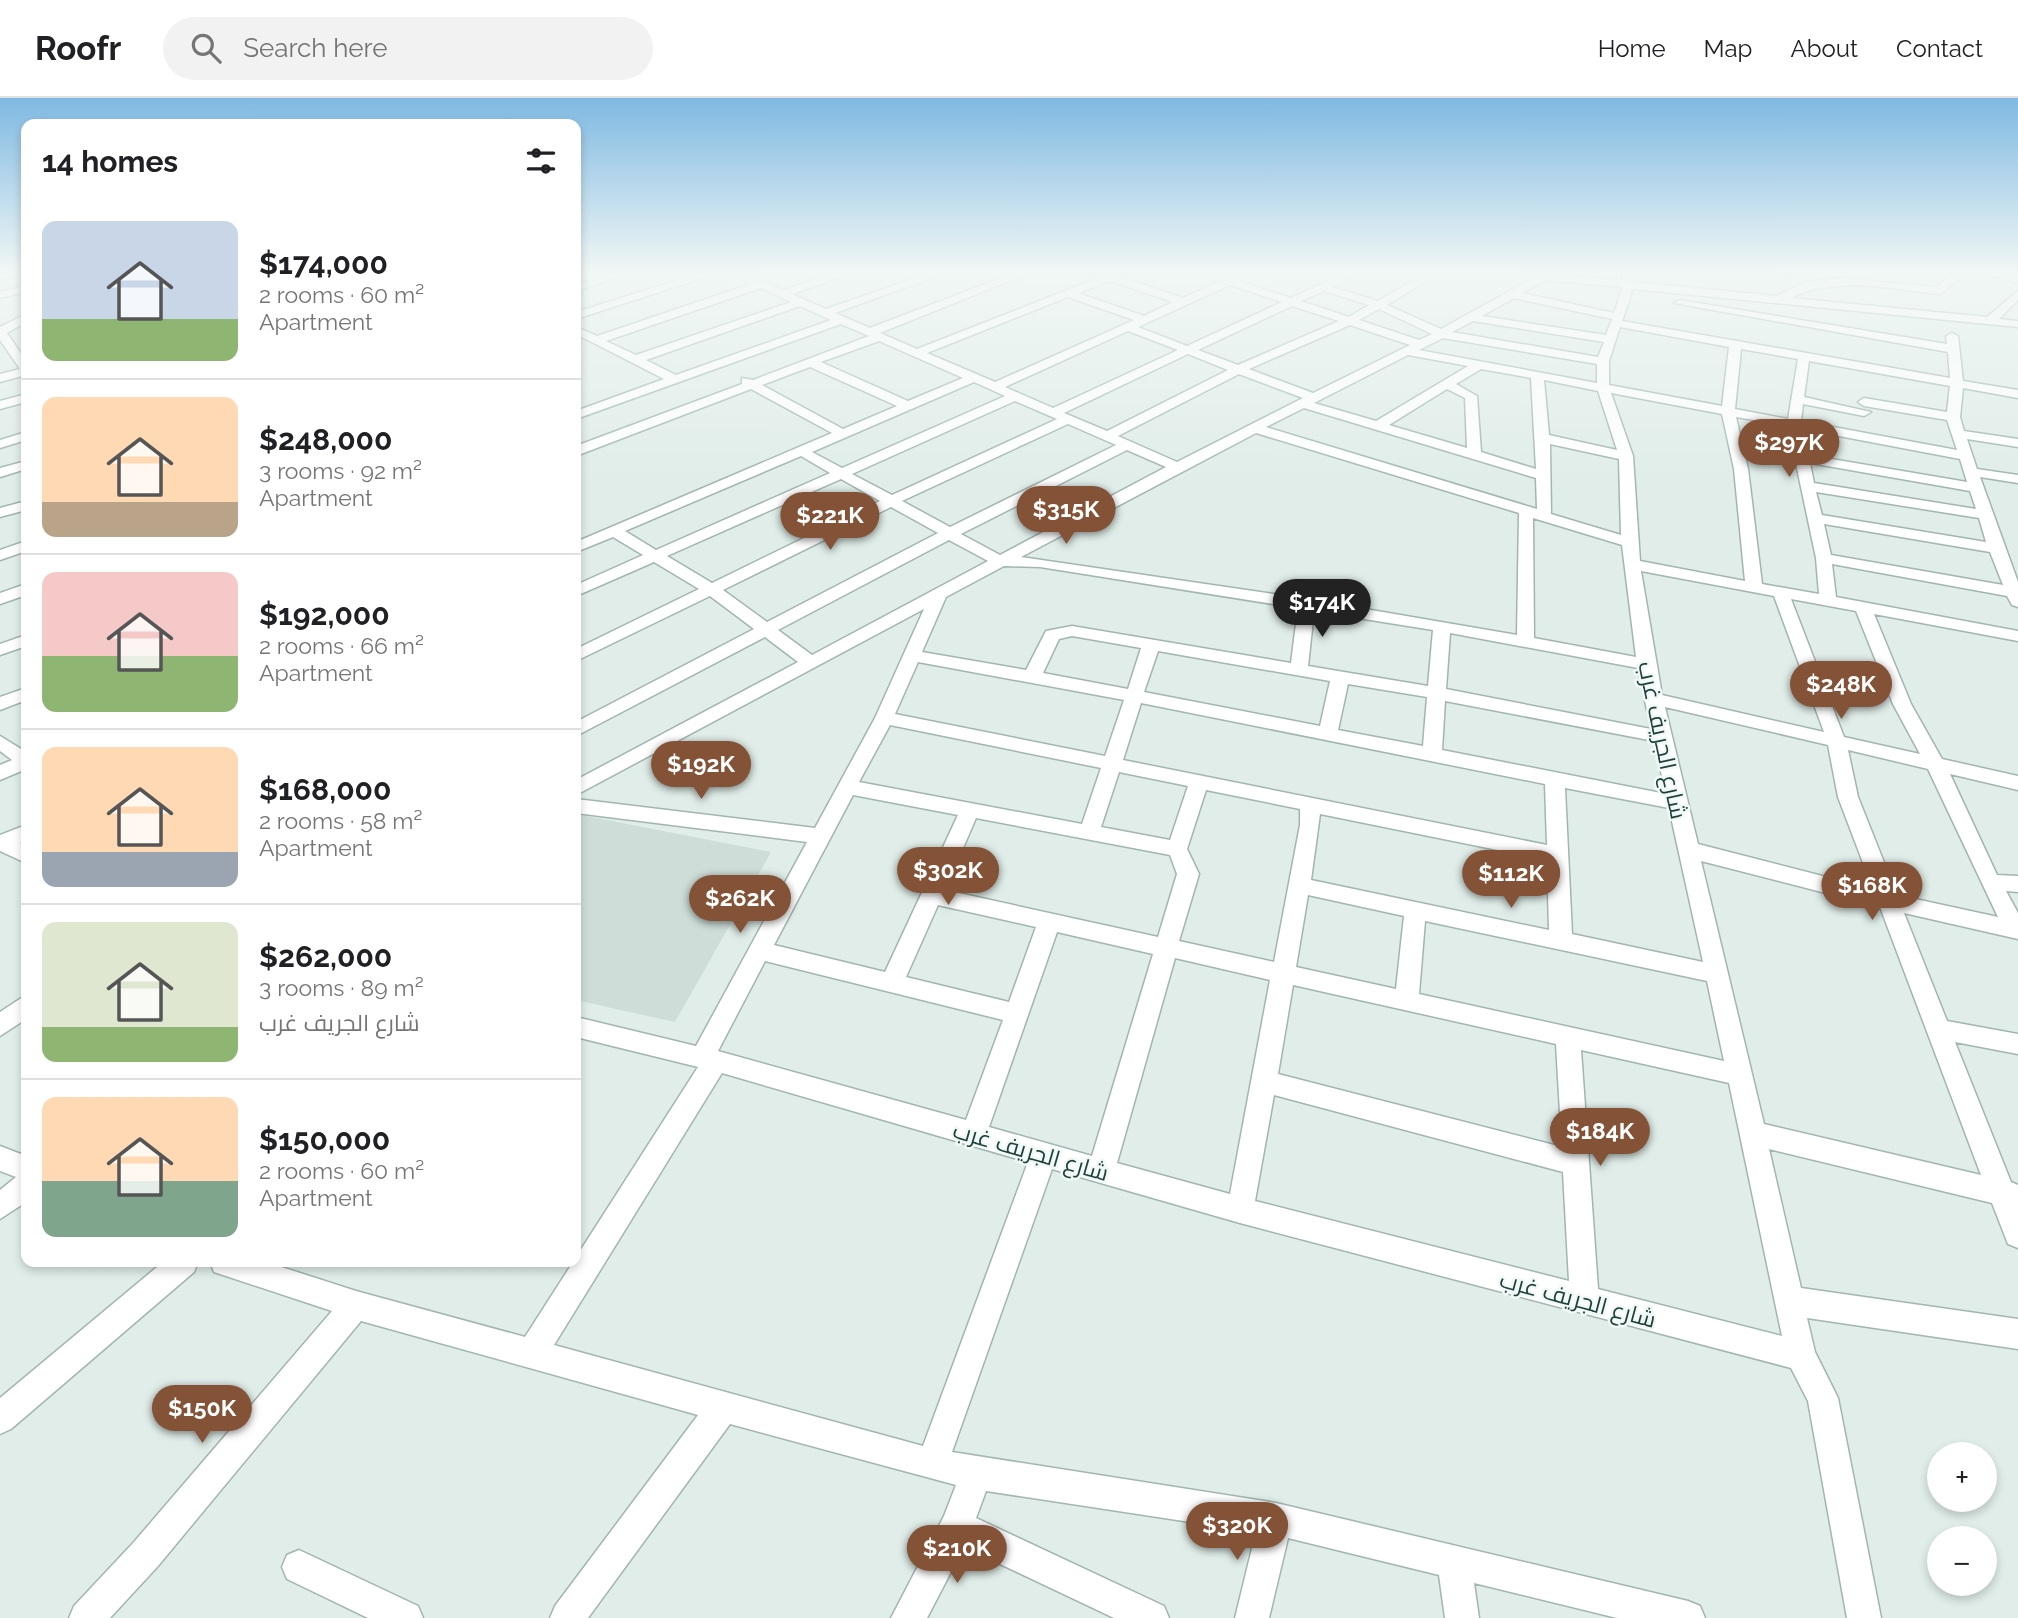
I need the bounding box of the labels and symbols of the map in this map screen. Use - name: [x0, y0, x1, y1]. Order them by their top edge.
- pin: $297K: [1740, 420, 1838, 479]
- pin: $315K: [1017, 486, 1115, 546]
- pin: $221K: [781, 492, 879, 552]
- pin: $174K: [1273, 580, 1371, 639]
- street label: شارع الجريف غرب: [1630, 659, 1693, 822]
- pin: $248K: [1792, 662, 1890, 721]
- pin: $192K: [652, 742, 750, 801]
- pin: $302K: [899, 848, 997, 907]
- pin: $112K: [1462, 850, 1560, 910]
- pin: $168K: [1823, 862, 1921, 922]
- pin: $262K: [691, 876, 789, 935]
- pin: $184K: [1551, 1108, 1649, 1168]
- street label: شارع الجريف غرب: [949, 1116, 1112, 1189]
- street label: شارع الجريف غرب: [1496, 1265, 1659, 1336]
- pin: $150K: [153, 1386, 251, 1445]
- pin: $320K: [1188, 1502, 1286, 1562]
- pin: $210K: [908, 1526, 1006, 1585]

